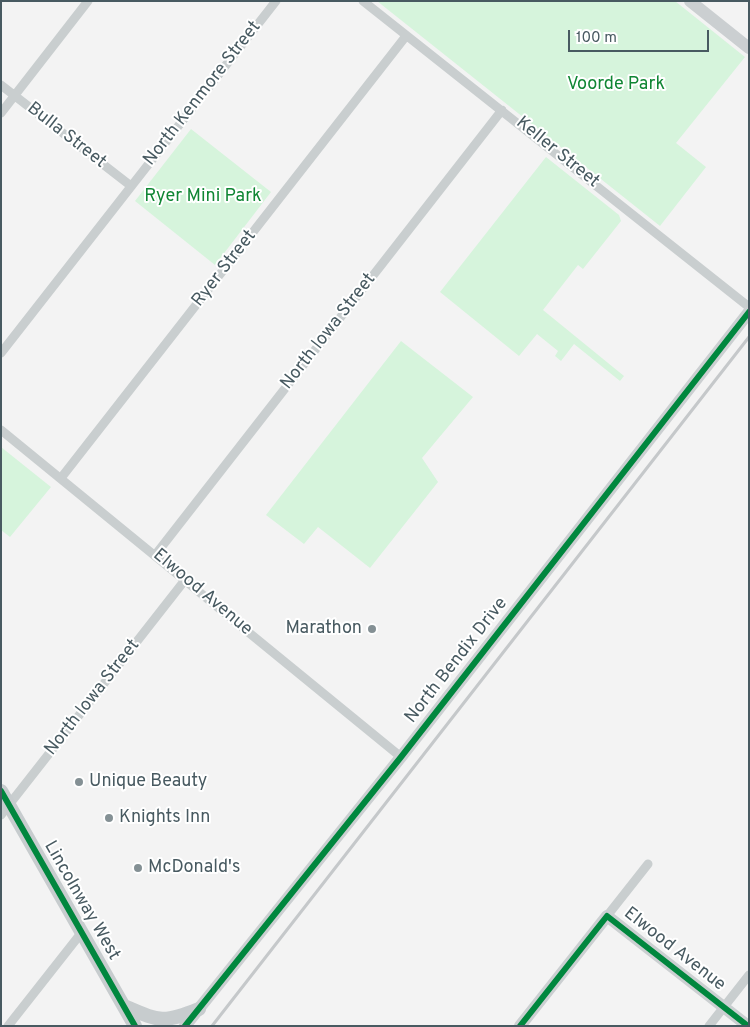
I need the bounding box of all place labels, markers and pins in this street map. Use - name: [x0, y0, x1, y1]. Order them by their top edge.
- place label: Marathon: [286, 618, 362, 640]
- marker: Marathon: [366, 623, 378, 635]
- place label: Unique Beauty: [89, 771, 207, 793]
- marker: Unique Beauty: [73, 776, 85, 788]
- place label: Knights Inn: [119, 807, 210, 829]
- marker: Knights Inn: [103, 812, 115, 824]
- place label: McDonald's: [148, 857, 240, 879]
- marker: McDonald's: [132, 862, 144, 874]

